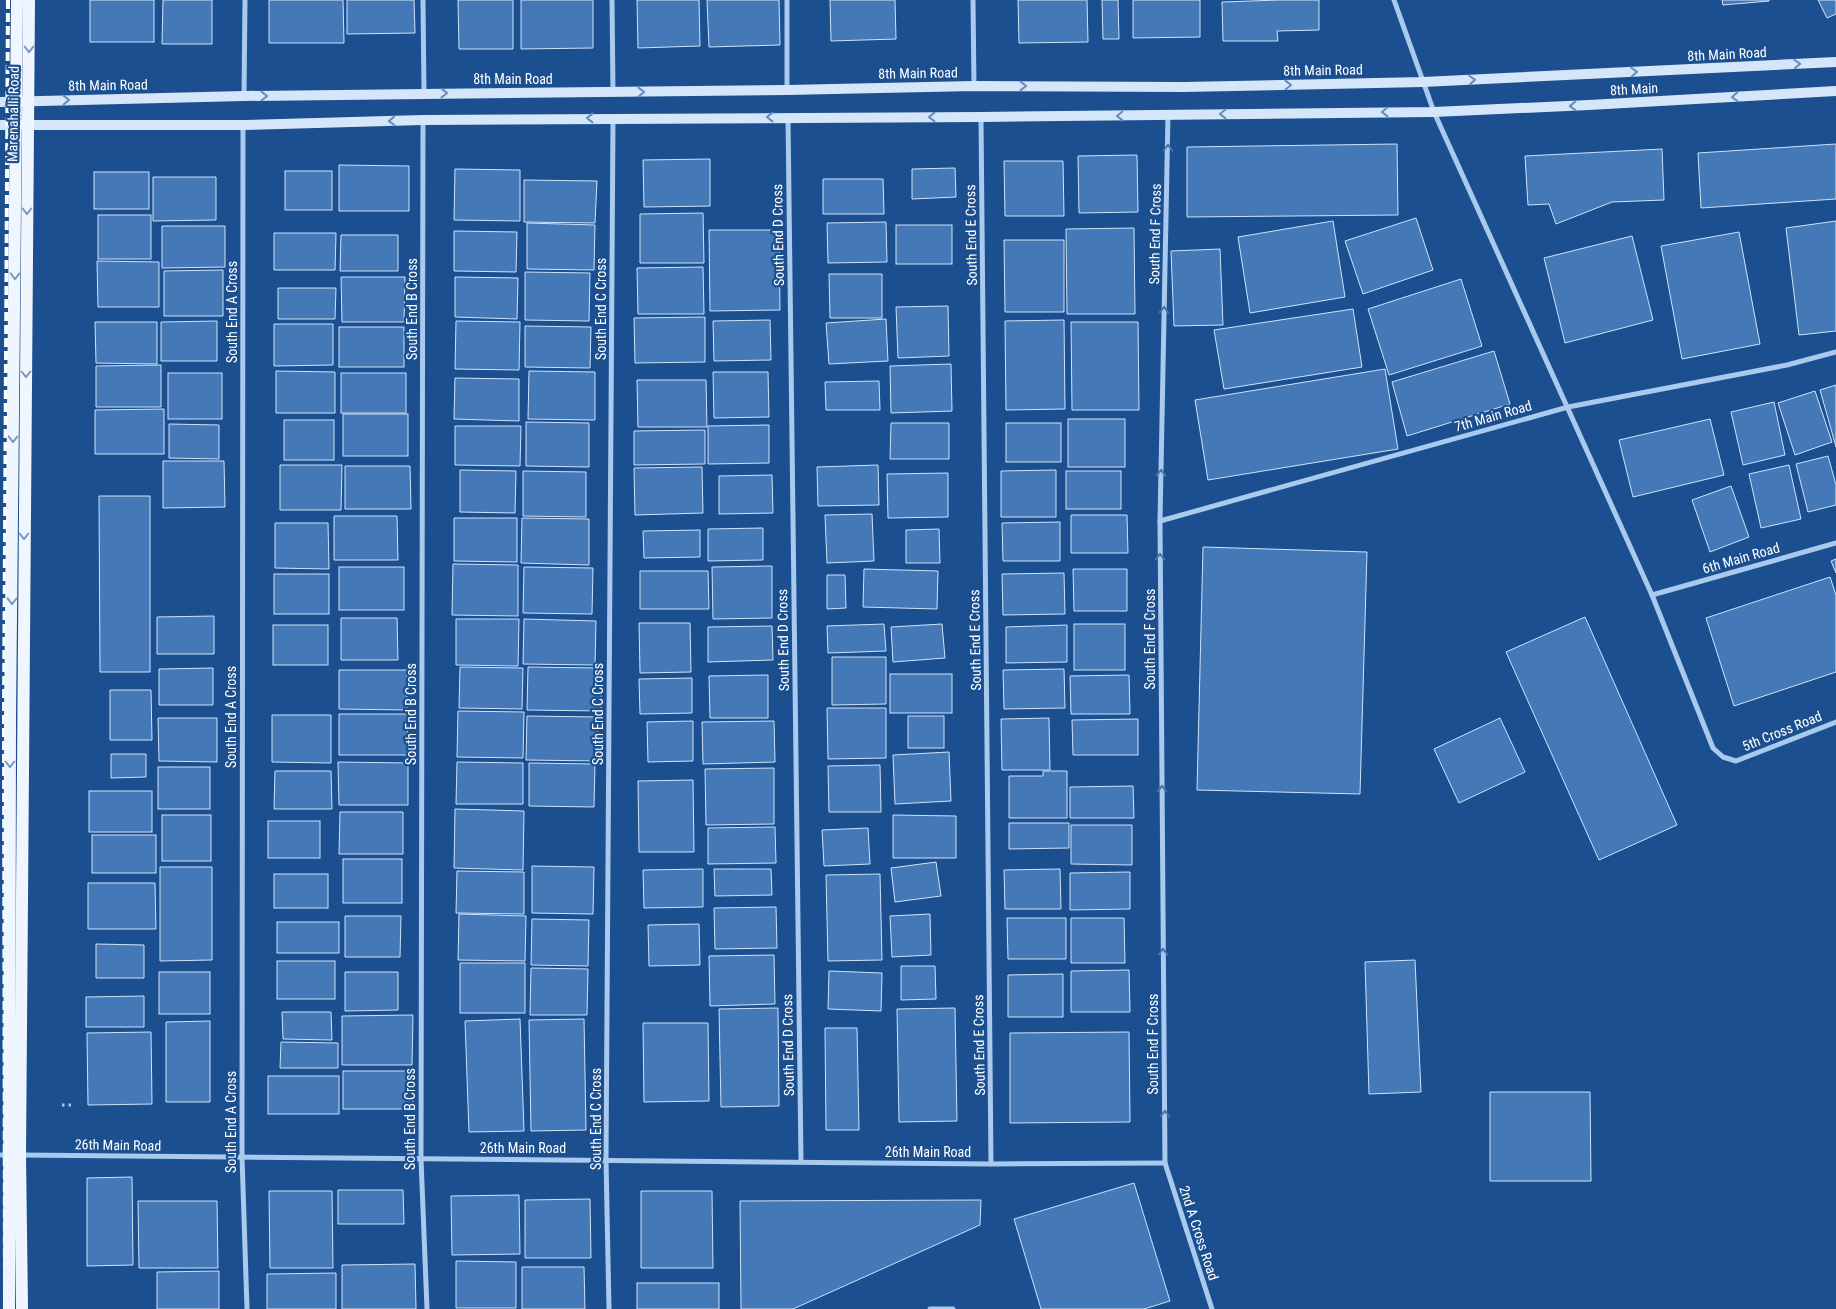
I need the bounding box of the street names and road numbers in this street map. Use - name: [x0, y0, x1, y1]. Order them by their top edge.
- street label: 8th Main Road: [1687, 44, 1767, 64]
- street label: 8th Main Road: [1283, 61, 1363, 79]
- street label: 8th Main Road: [878, 64, 958, 82]
- street label: Marenahalli Road: [4, 66, 22, 162]
- street label: 8th Main Road: [473, 71, 553, 87]
- street label: 8th Main Road: [68, 76, 148, 94]
- street label: 8th Main: [1609, 80, 1659, 98]
- street label: South End F Cross: [1146, 183, 1164, 285]
- street label: South End D Cross: [769, 184, 787, 286]
- street label: South End E Cross: [962, 184, 980, 286]
- street label: South End B Cross: [404, 258, 420, 360]
- street label: South End C Cross: [593, 258, 609, 360]
- street label: South End A Cross: [224, 261, 240, 363]
- street label: 7th Main Road: [1453, 397, 1533, 435]
- street label: 6th Main Road: [1701, 539, 1781, 577]
- street label: South End D Cross: [774, 589, 792, 691]
- street label: South End E Cross: [966, 589, 984, 691]
- street label: South End F Cross: [1142, 589, 1158, 689]
- street label: South End B Cross: [403, 663, 419, 765]
- street label: South End C Cross: [590, 663, 606, 765]
- street label: South End A Cross: [223, 666, 239, 768]
- street label: 5th Cross Road: [1740, 708, 1824, 754]
- street label: South End D Cross: [779, 994, 797, 1096]
- street label: South End E Cross: [970, 994, 988, 1096]
- street label: South End F Cross: [1145, 994, 1161, 1094]
- street label: South End B Cross: [402, 1068, 418, 1170]
- street label: South End C Cross: [588, 1068, 604, 1170]
- street label: South End A Cross: [223, 1071, 239, 1173]
- street label: 26th Main Road: [75, 1136, 161, 1154]
- street label: 26th Main Road: [480, 1140, 566, 1156]
- street label: 26th Main Road: [885, 1144, 971, 1160]
- street label: 2nd A Cross Road: [1176, 1184, 1222, 1282]

